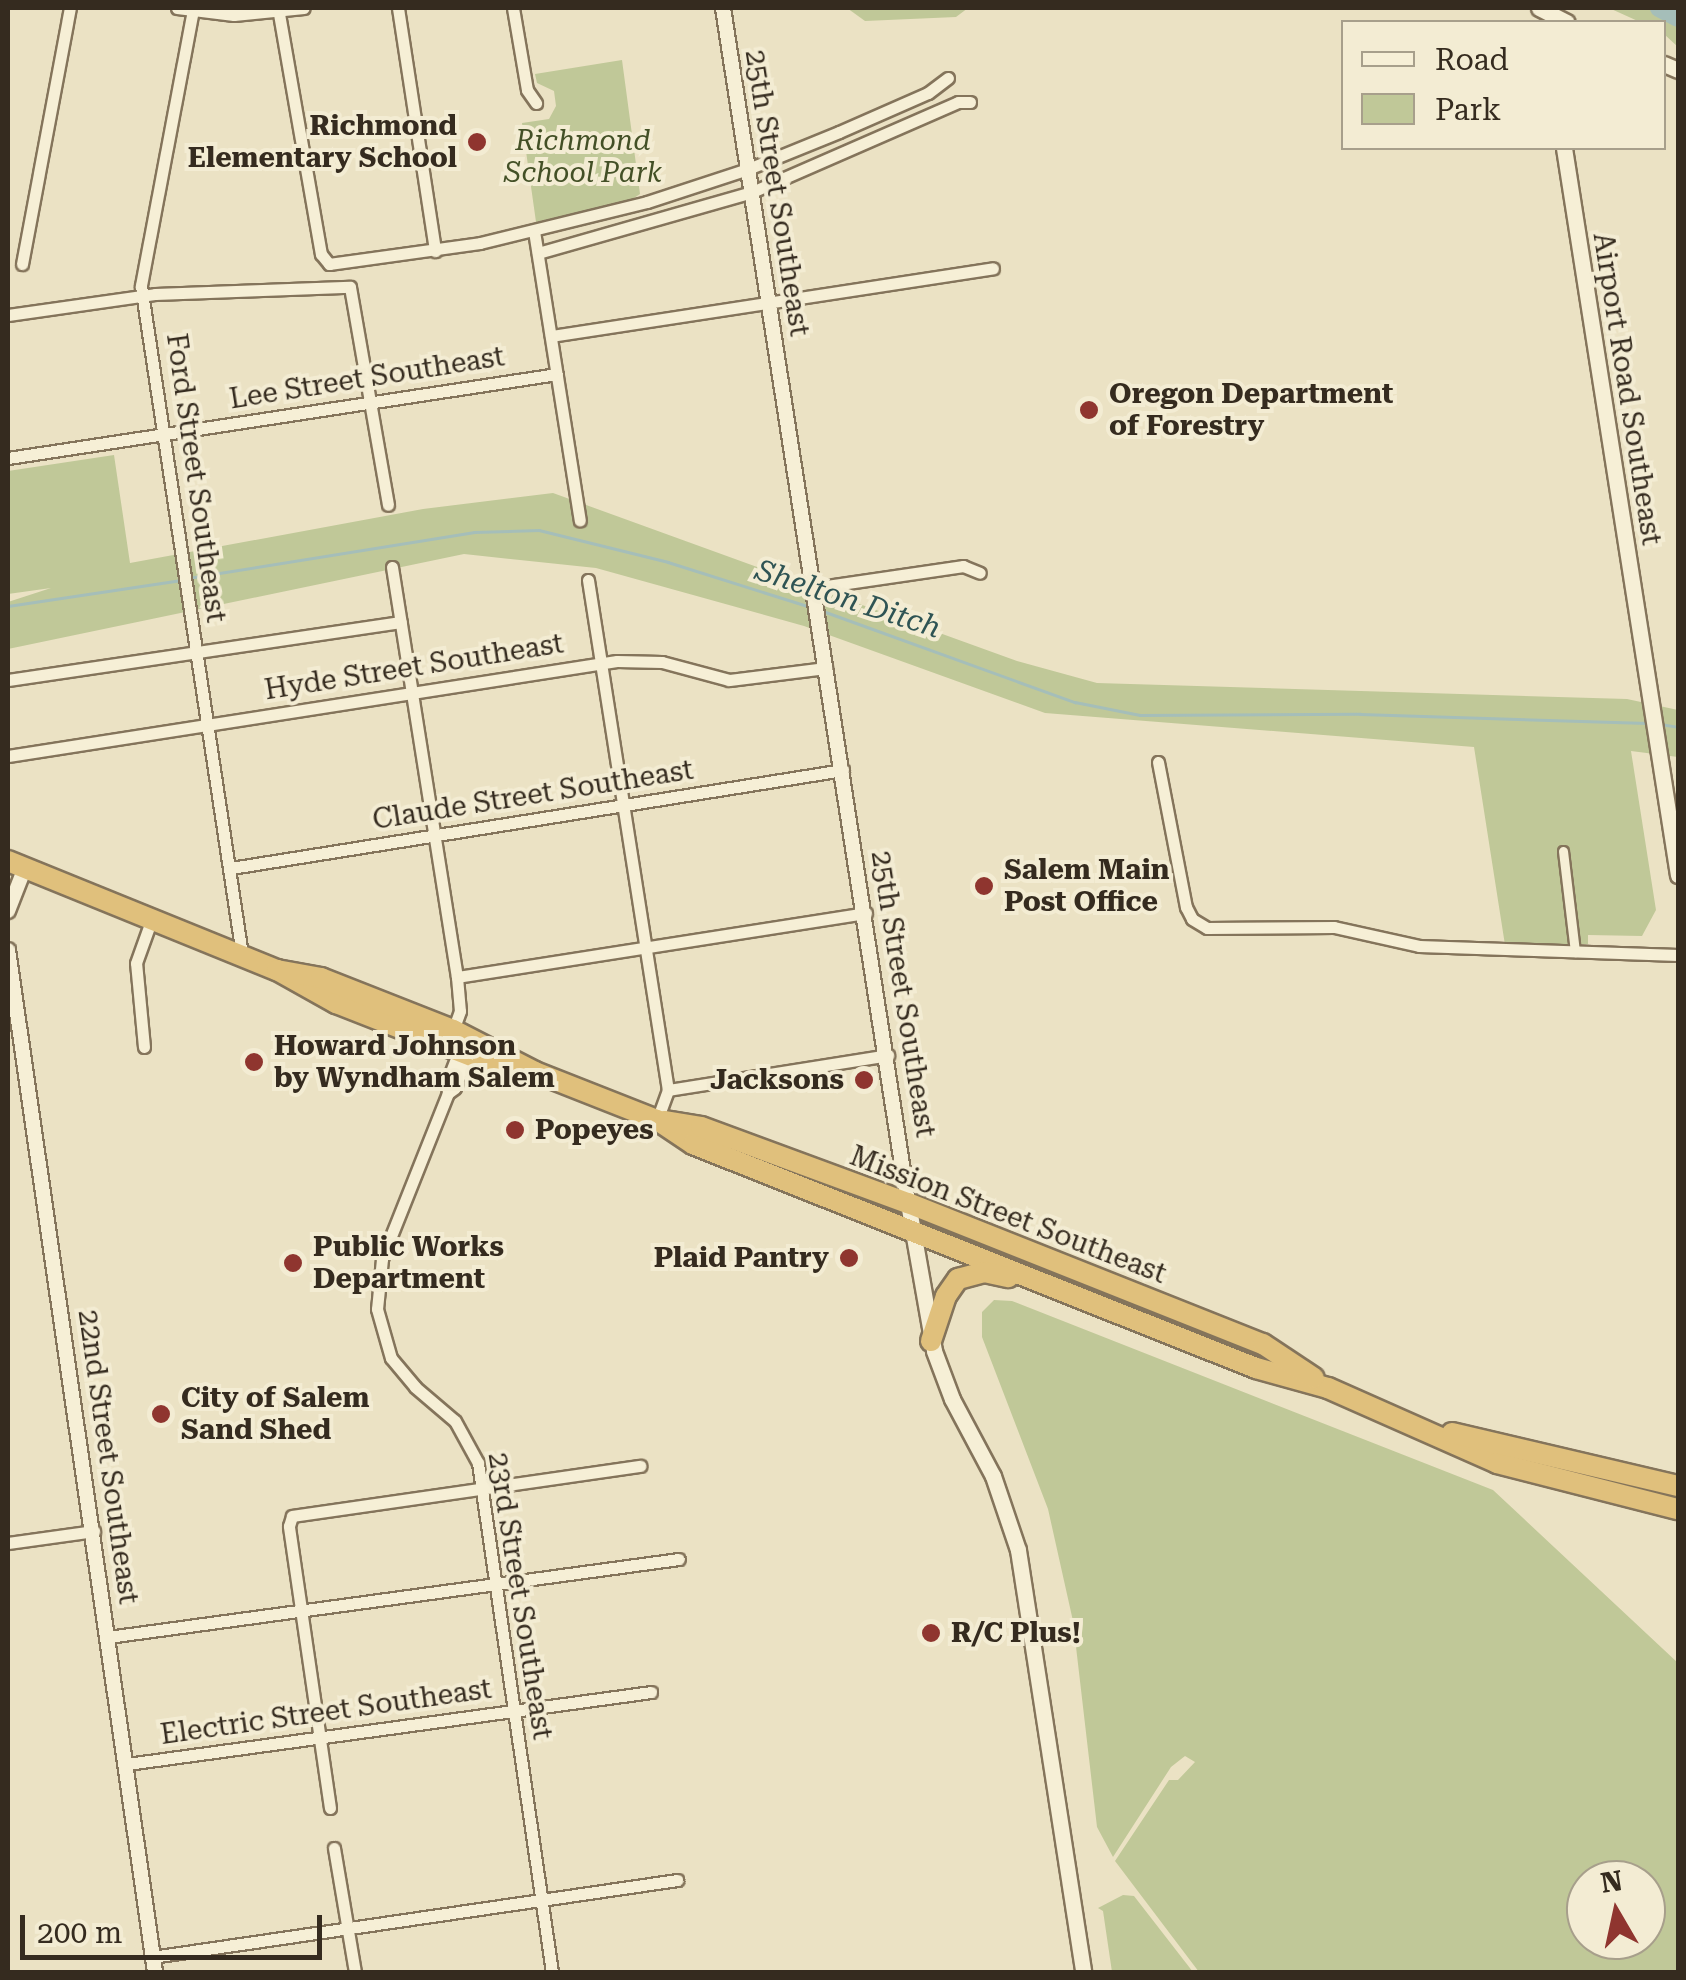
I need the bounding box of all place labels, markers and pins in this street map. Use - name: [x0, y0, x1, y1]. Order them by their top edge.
- place label: Richmond Elementary School: [188, 109, 457, 175]
- marker: Richmond Elementary School: [466, 131, 488, 153]
- place label: Oregon Department of Forestry: [1109, 377, 1393, 443]
- marker: Oregon Department of Forestry: [1078, 399, 1100, 421]
- place label: Salem Main Post Office: [1004, 853, 1170, 919]
- marker: Salem Main Post Office: [973, 875, 995, 897]
- place label: Howard Johnson by Wyndham Salem: [274, 1029, 555, 1095]
- marker: Howard Johnson by Wyndham Salem: [243, 1051, 265, 1073]
- place label: Jacksons: [710, 1063, 844, 1097]
- marker: Jacksons: [853, 1069, 875, 1091]
- place label: Popeyes: [535, 1113, 654, 1147]
- marker: Popeyes: [504, 1119, 526, 1141]
- place label: Public Works Department: [313, 1230, 504, 1296]
- place label: Plaid Pantry: [654, 1241, 829, 1275]
- marker: Plaid Pantry: [838, 1247, 860, 1269]
- marker: Public Works Department: [282, 1252, 304, 1274]
- place label: City of Salem Sand Shed: [181, 1381, 370, 1447]
- marker: City of Salem Sand Shed: [150, 1403, 172, 1425]
- place label: R/C Plus!: [951, 1616, 1081, 1650]
- marker: R/C Plus!: [920, 1622, 942, 1644]

